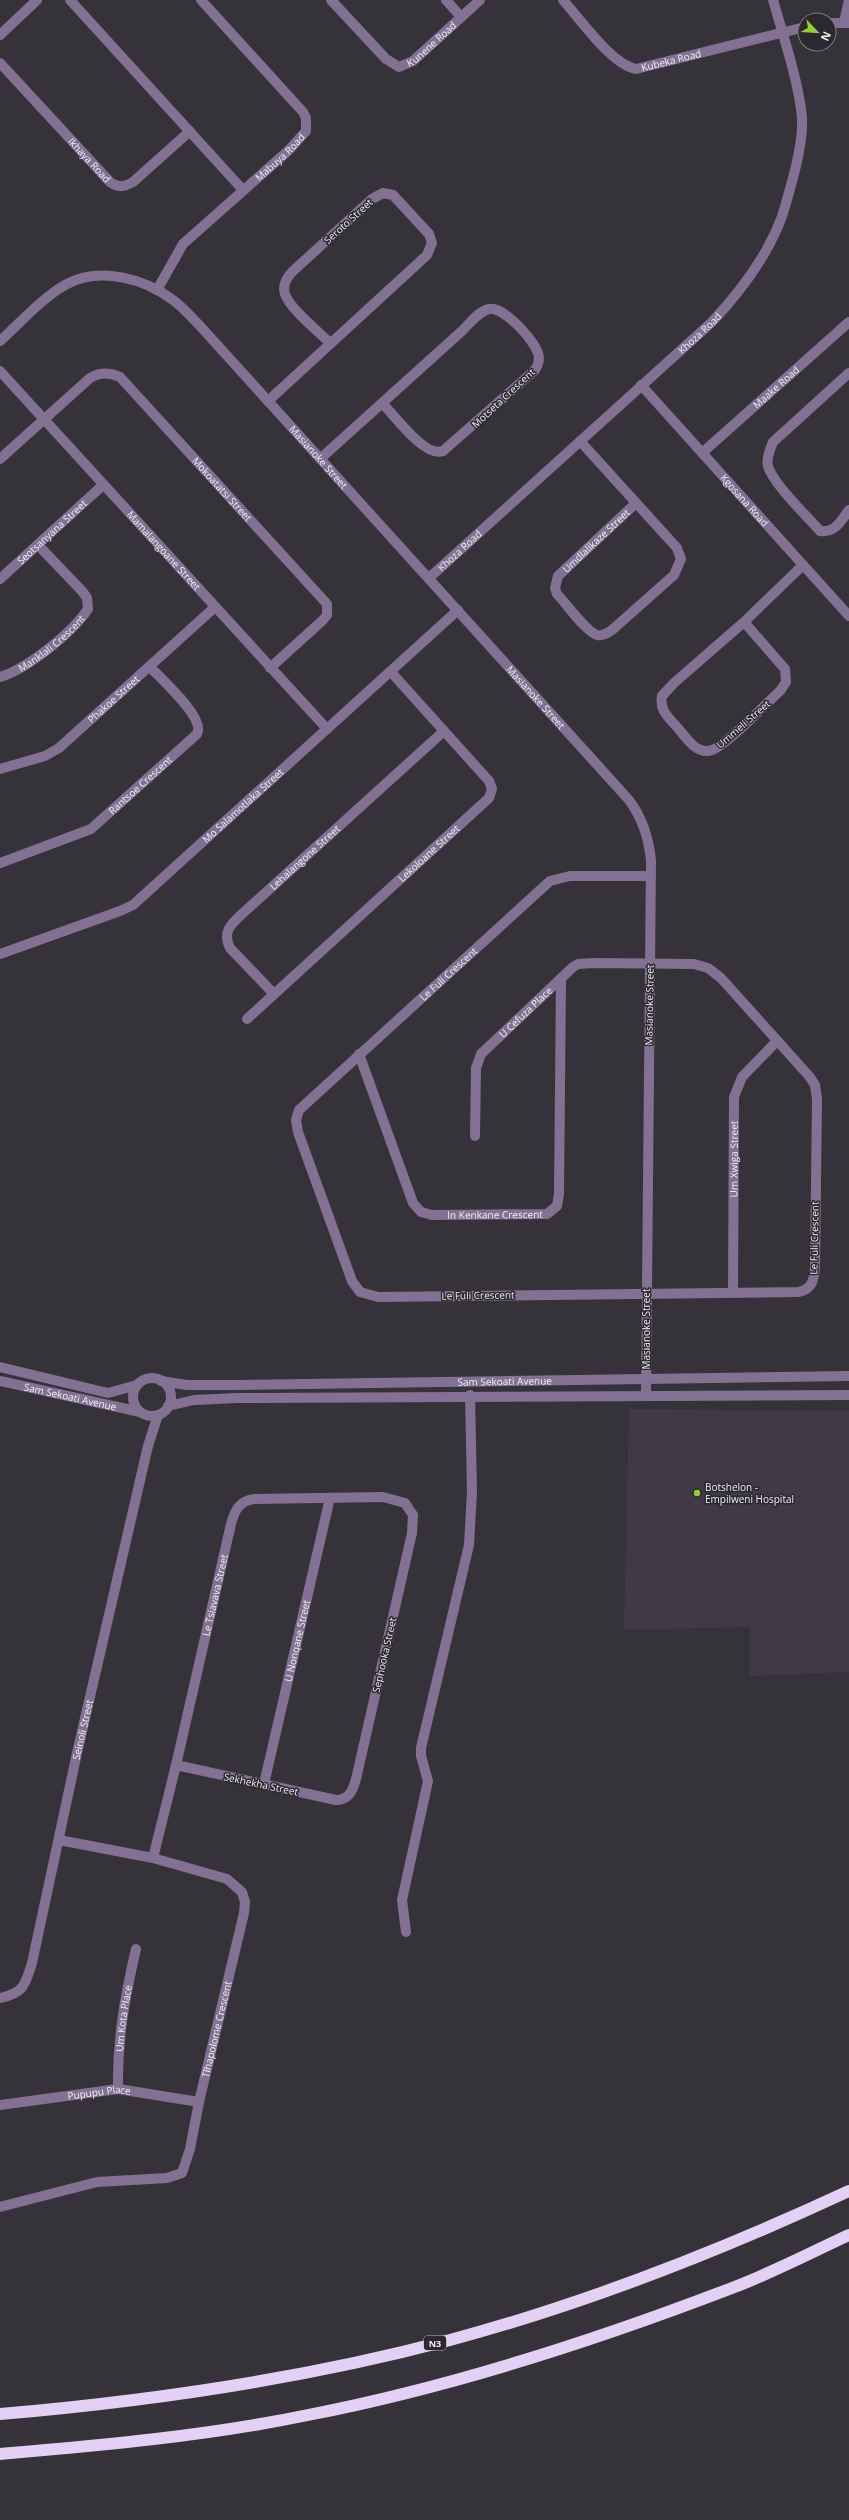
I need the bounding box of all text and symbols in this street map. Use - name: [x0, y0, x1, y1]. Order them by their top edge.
- north arrow: [797, 12, 837, 52]
- street label: Kunene Road: [404, 18, 459, 70]
- text: N: [818, 29, 835, 44]
- street label: Kubeka Road: [640, 46, 703, 74]
- street label: Mabuya Road: [252, 130, 308, 184]
- street label: Ikhaya Road: [65, 134, 114, 186]
- street label: Seroto Street: [321, 195, 376, 247]
- street label: Khoza Road: [675, 309, 724, 357]
- street label: Maake Road: [750, 363, 802, 411]
- street label: Motseta Crescent: [468, 365, 538, 431]
- street label: Masianoke Street: [286, 422, 351, 492]
- street label: Mokoatatsi Street: [189, 454, 255, 524]
- street label: Kgosana Road: [717, 471, 772, 529]
- street label: Seotsanyana Street: [14, 496, 90, 567]
- street label: Umdlalikaze Street: [559, 505, 633, 576]
- street label: Mamalangoane Street: [124, 508, 204, 593]
- street label: Khoza Road: [434, 527, 485, 574]
- street label: Manklali Crescent: [15, 612, 88, 675]
- street label: Masianoke Street: [504, 662, 569, 732]
- street label: Phakoe Street: [84, 672, 142, 726]
- street label: Ummeli Street: [713, 696, 773, 751]
- street label: Rantsoe Crescent: [105, 752, 175, 817]
- street label: Mo Salamotlaka Street: [199, 765, 287, 846]
- street label: Lehalangone Street: [266, 821, 343, 893]
- street label: Lekoloane Street: [395, 821, 463, 885]
- street label: Le Fuli Crescent: [416, 944, 480, 1004]
- street label: Masianoke Street: [641, 964, 657, 1046]
- street label: U Cefuza Place: [496, 983, 555, 1041]
- street label: Um Xwiga Street: [726, 1120, 741, 1197]
- street label: Le Fuli Crescent: [806, 1201, 822, 1275]
- street label: In Kenkane Crescent: [447, 1207, 543, 1222]
- street label: Le Fuli Crescent: [441, 1287, 515, 1303]
- street label: Masianoke Street: [639, 1288, 653, 1369]
- street label: Sam Sekoati Avenue: [457, 1373, 552, 1389]
- street label: Sam Sekoati Avenue: [23, 1380, 118, 1414]
- place label: Botshelon - Empilweni Hospital: [705, 1480, 794, 1506]
- marker: Botshelon - Empilweni Hospital: [692, 1488, 702, 1498]
- street label: Le Tsiavava Street: [199, 1552, 231, 1637]
- street label: U Nonqane Street: [281, 1598, 313, 1683]
- street label: Sephooka Street: [369, 1616, 400, 1694]
- street label: Seinoli Street: [69, 1698, 96, 1761]
- street label: Sekhekha Street: [223, 1769, 300, 1799]
- street label: Tlhapolome Crescent: [198, 1979, 235, 2079]
- street label: Um Kota Place: [112, 1983, 135, 2052]
- street label: Pupupu Place: [67, 2082, 132, 2103]
- road number: N3: [424, 2336, 446, 2350]

